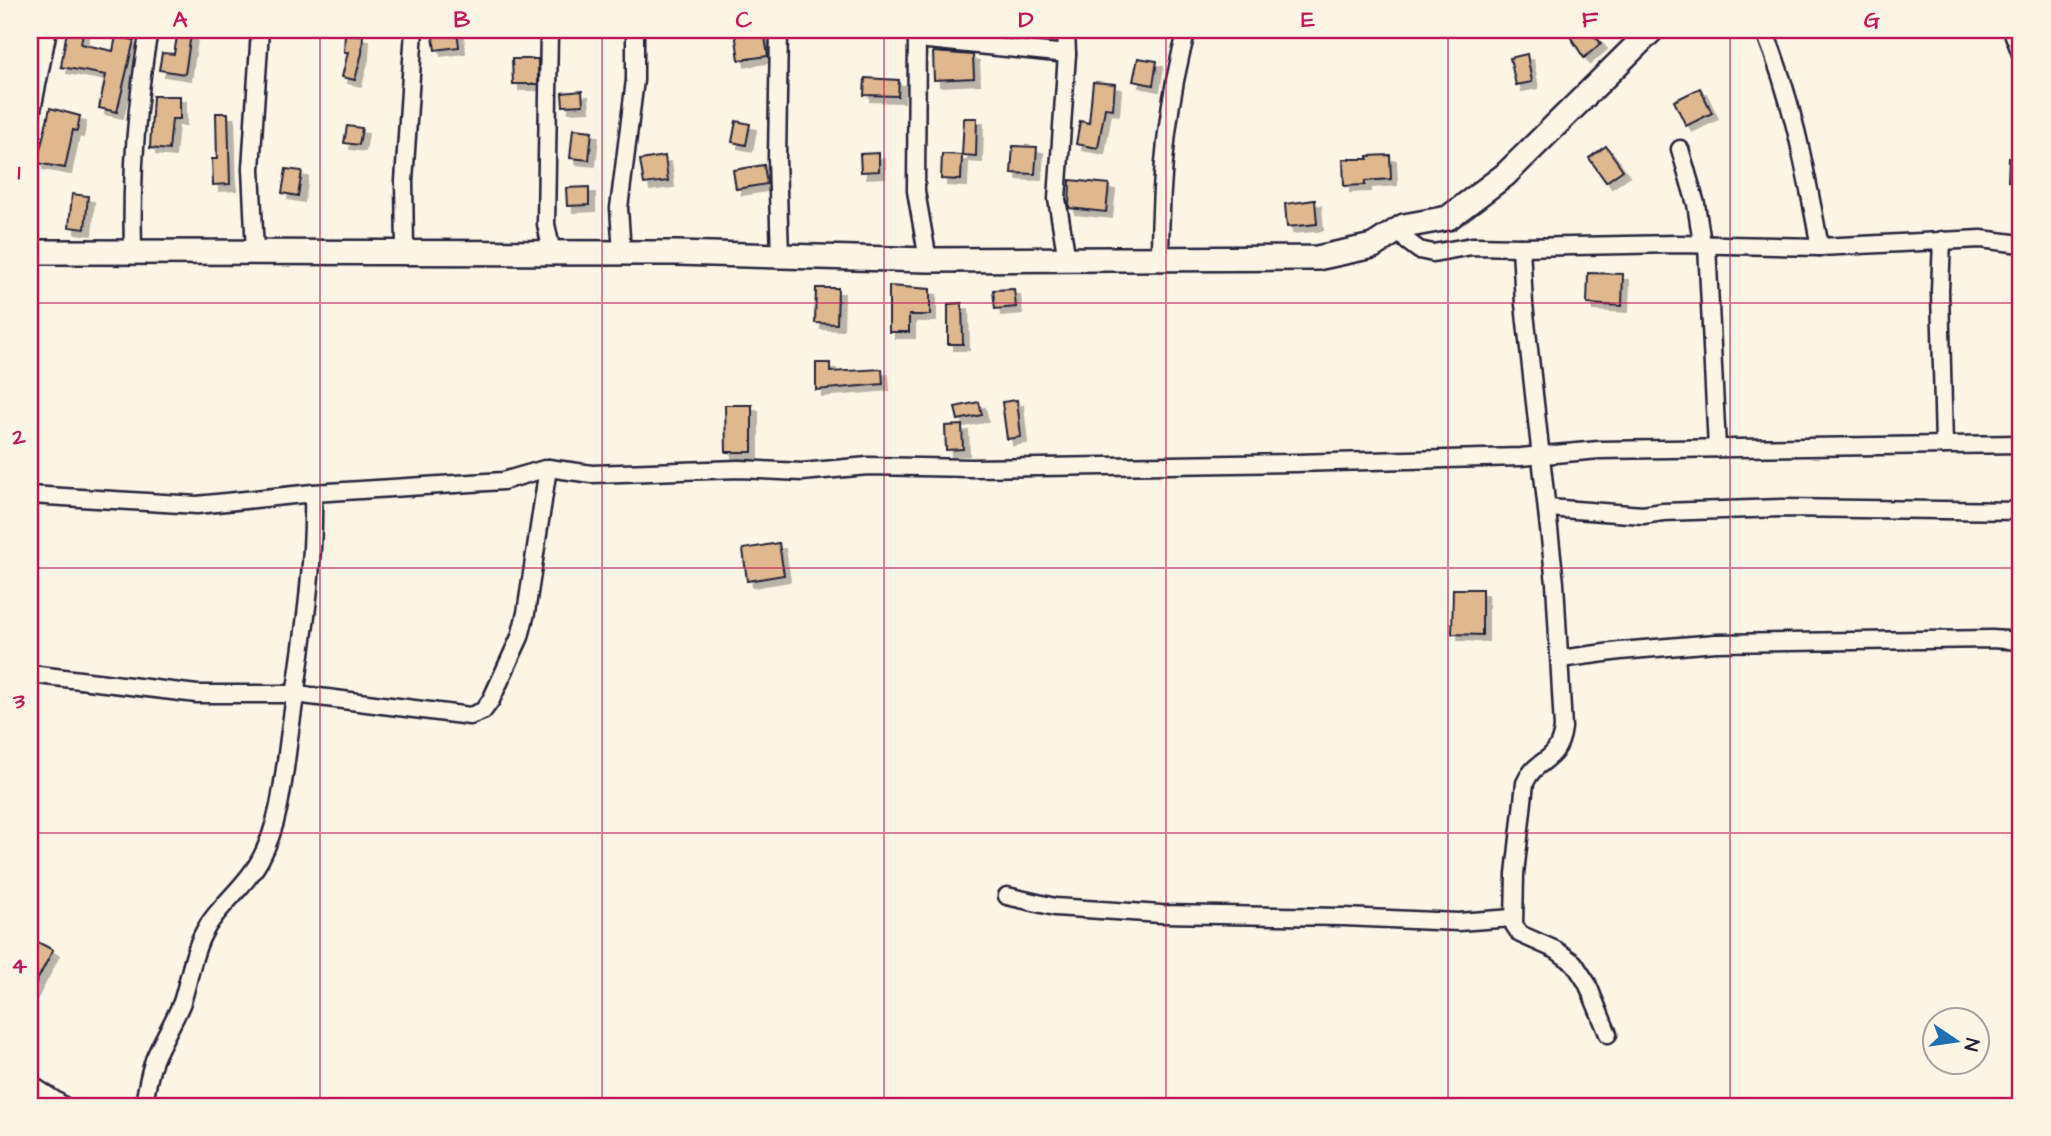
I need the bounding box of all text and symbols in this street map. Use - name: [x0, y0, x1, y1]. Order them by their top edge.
- text: A: [173, 4, 188, 36]
- text: B: [454, 4, 471, 36]
- text: C: [736, 4, 753, 36]
- text: D: [1019, 4, 1034, 36]
- text: E: [1301, 4, 1315, 36]
- text: F: [1582, 4, 1599, 36]
- text: G: [1864, 4, 1880, 36]
- text: 1: [18, 156, 21, 188]
- text: 2: [11, 421, 26, 453]
- text: 3: [12, 685, 25, 717]
- text: 4: [11, 950, 27, 982]
- north arrow: [1922, 1006, 1992, 1076]
- text: N: [1957, 1036, 1986, 1053]

